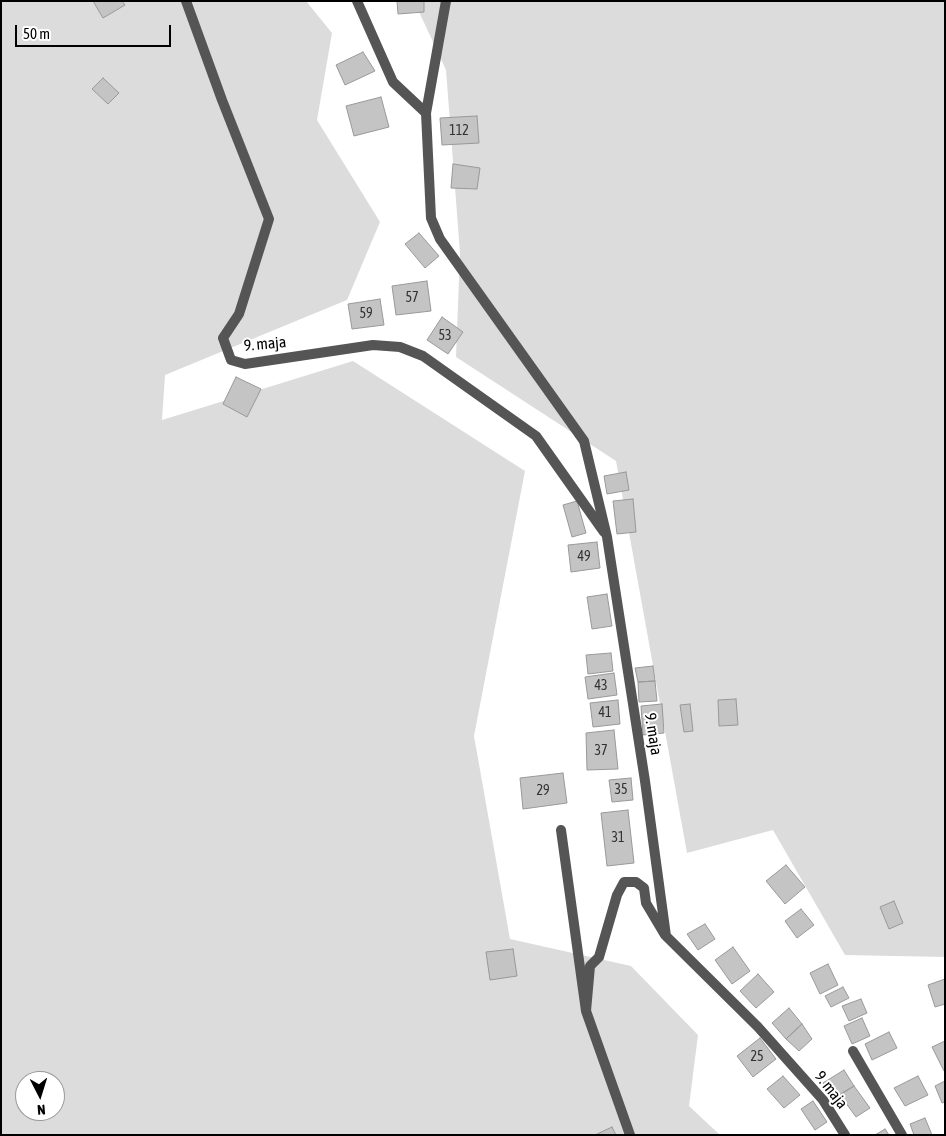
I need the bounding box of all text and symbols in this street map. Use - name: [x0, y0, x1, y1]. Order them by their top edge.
- scale bar: [18, 15, 174, 47]
- text: 50 m: [23, 25, 50, 42]
- house number: 112: [449, 123, 469, 139]
- house number: 57: [405, 290, 419, 306]
- house number: 59: [359, 306, 373, 322]
- house number: 53: [438, 328, 452, 344]
- street label: 9. maja: [243, 333, 287, 355]
- house number: 49: [577, 549, 591, 565]
- house number: 43: [594, 678, 608, 694]
- house number: 41: [598, 705, 612, 721]
- street label: 9. maja: [640, 711, 666, 757]
- house number: 37: [594, 743, 608, 759]
- house number: 35: [614, 782, 628, 798]
- house number: 29: [536, 783, 550, 799]
- house number: 31: [611, 830, 625, 846]
- house number: 25: [750, 1049, 764, 1065]
- street label: 9. maja: [810, 1067, 852, 1113]
- north arrow: [15, 1071, 65, 1121]
- text: N: [36, 1102, 46, 1118]

